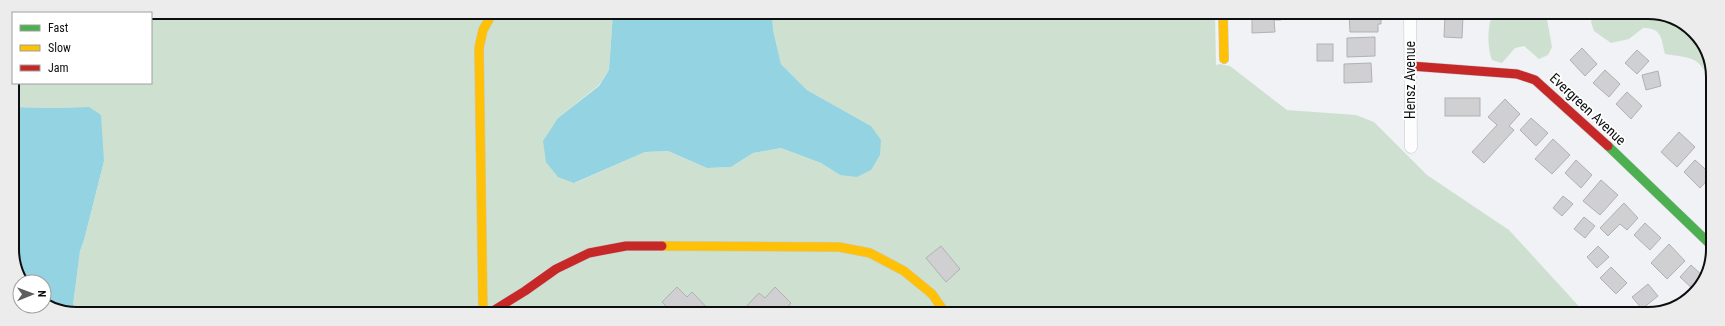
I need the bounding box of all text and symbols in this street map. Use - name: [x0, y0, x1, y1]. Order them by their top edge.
- legend: [12, 12, 152, 84]
- text: Fast: [48, 21, 69, 35]
- text: Slow: [48, 41, 71, 55]
- street label: Hensz Avenue: [1402, 41, 1418, 119]
- text: Jam: [48, 61, 69, 75]
- street label: Evergreen Avenue: [1547, 70, 1630, 149]
- north arrow: [12, 274, 52, 314]
- text: N: [35, 290, 48, 298]

